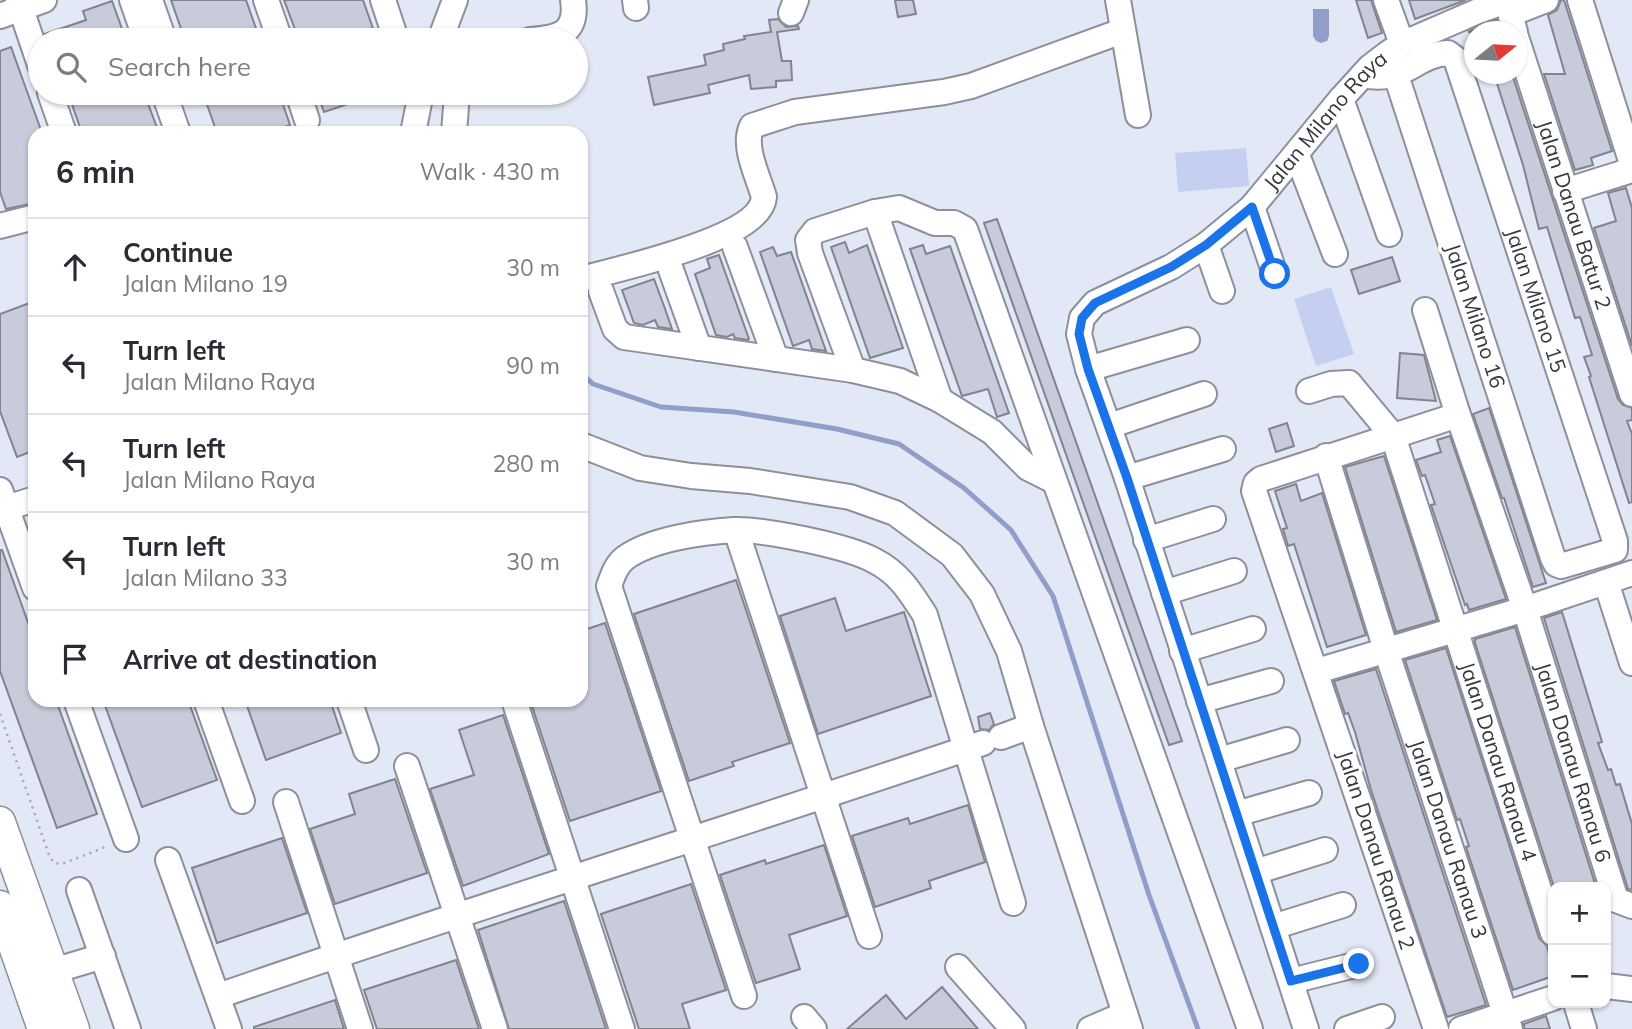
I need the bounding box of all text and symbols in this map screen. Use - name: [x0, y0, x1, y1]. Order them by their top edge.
- north arrow: [1464, 21, 1527, 84]
- search box: [28, 28, 588, 105]
- street label: Jalan Milano Raya: [1257, 45, 1392, 195]
- icon: search: [52, 48, 90, 86]
- text: Search here: [108, 50, 251, 83]
- street label: Jalan Danau Batur 2: [1532, 116, 1618, 313]
- text: 6 min: [56, 153, 135, 191]
- text: Walk · 430 m: [420, 157, 560, 186]
- street label: Jalan Milano 15: [1501, 224, 1572, 376]
- text: Continue: [123, 236, 233, 269]
- street label: Jalan Milano 16: [1440, 240, 1512, 391]
- icon: ahead: [56, 248, 94, 286]
- text: 30 m: [506, 253, 560, 282]
- route start: [1259, 258, 1290, 289]
- text: Jalan Milano 19: [123, 269, 288, 298]
- text: Turn left: [123, 334, 225, 367]
- icon: left: [56, 346, 94, 384]
- text: 90 m: [506, 351, 560, 380]
- text: Jalan Milano Raya: [123, 367, 316, 396]
- text: Turn left: [123, 432, 225, 465]
- icon: left: [56, 444, 94, 482]
- text: 280 m: [492, 449, 560, 478]
- text: Jalan Milano Raya: [123, 465, 316, 494]
- text: Turn left: [123, 530, 225, 563]
- icon: left: [56, 542, 94, 580]
- text: 30 m: [506, 547, 560, 576]
- text: Jalan Milano 33: [123, 563, 288, 592]
- icon: arrive: [56, 640, 94, 678]
- text: Arrive at destination: [123, 643, 378, 676]
- street label: Jalan Danau Ranau 4: [1455, 658, 1543, 865]
- street label: Jalan Danau Ranau 6: [1530, 659, 1617, 865]
- street label: Jalan Danau Ranau 3: [1404, 736, 1494, 942]
- street label: Jalan Danau Ranau 2: [1332, 747, 1421, 953]
- map controls: [1548, 882, 1611, 1008]
- button: +: [1548, 882, 1611, 945]
- button: −: [1548, 945, 1611, 1008]
- route end: [1343, 948, 1374, 979]

